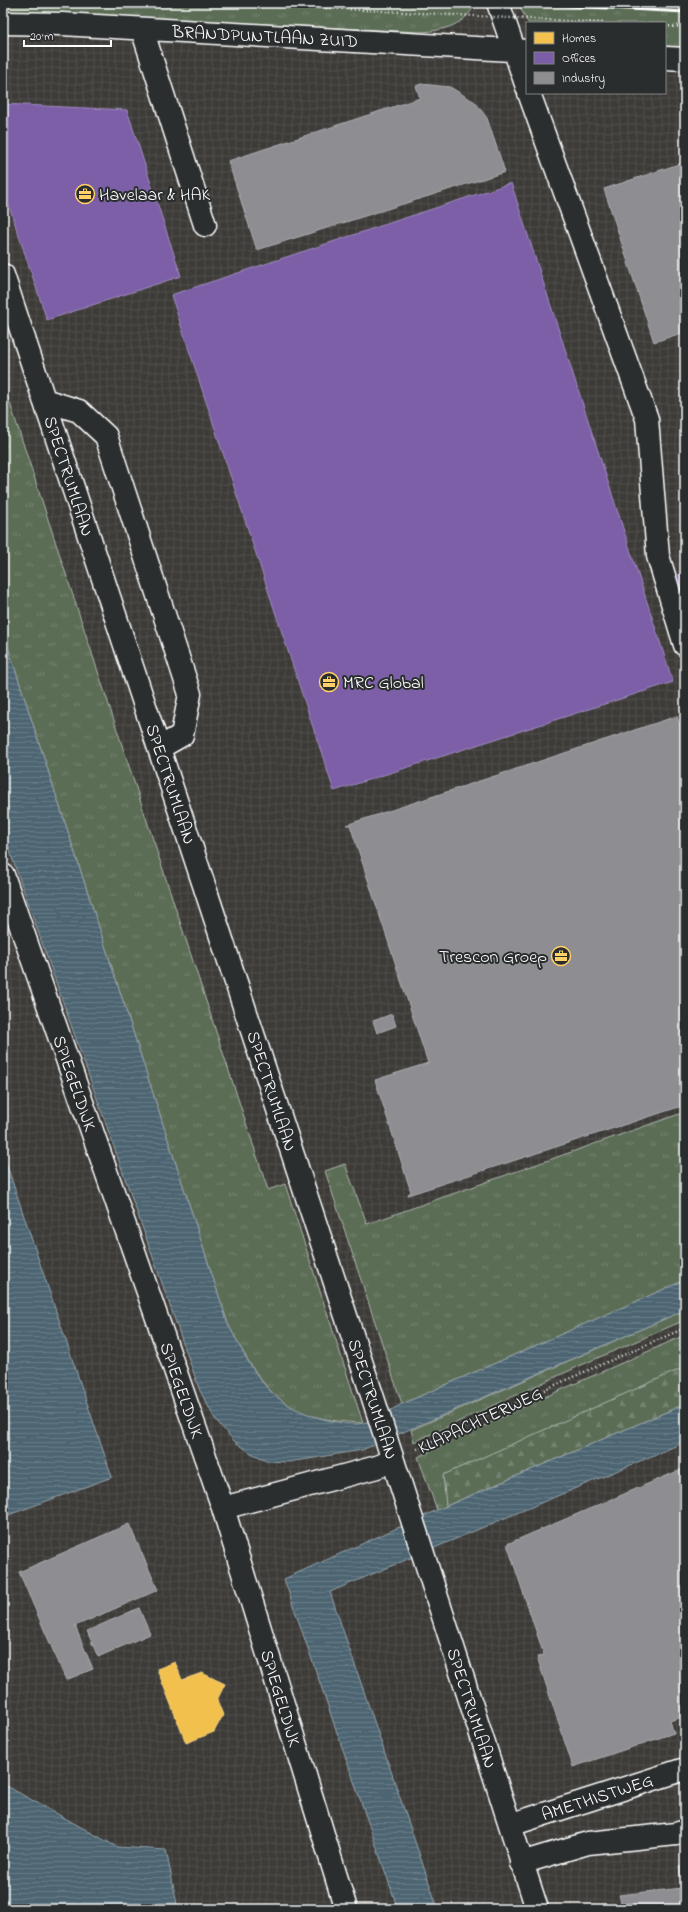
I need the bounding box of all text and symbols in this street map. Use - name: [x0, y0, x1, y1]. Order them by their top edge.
- street label: BRANDPUNTLAAN ZUID: [170, 20, 359, 56]
- scale bar: [24, 22, 111, 48]
- legend: [526, 22, 666, 94]
- text: 20 m: [30, 28, 53, 46]
- text: Homes: [562, 30, 596, 48]
- text: Offices: [562, 50, 596, 68]
- text: Industry: [562, 70, 605, 89]
- office icon: Havelaar & HAK: [74, 183, 96, 205]
- place label: Havelaar & HAK: [99, 183, 211, 209]
- street label: SPECTRUMLAAN: [35, 413, 99, 540]
- office icon: MRC Global: [318, 671, 340, 693]
- place label: MRC Global: [343, 671, 424, 697]
- street label: SPECTRUMLAAN: [137, 721, 201, 848]
- place label: Trescon Groep: [439, 945, 547, 971]
- office icon: Trescon Groep: [550, 945, 572, 967]
- street label: SPECTRUMLAAN: [238, 1028, 302, 1155]
- street label: SPIEGELDIJK: [45, 1032, 102, 1135]
- street label: SPECTRUMLAAN: [339, 1336, 403, 1463]
- street label: SPIEGELDIJK: [152, 1339, 209, 1442]
- street label: KLAPACHTERWEG: [414, 1382, 547, 1462]
- street label: SPECTRUMLAAN: [438, 1645, 502, 1772]
- street label: SPIEGELDIJK: [252, 1647, 306, 1750]
- street label: AMETHISTWEG: [538, 1769, 657, 1829]

